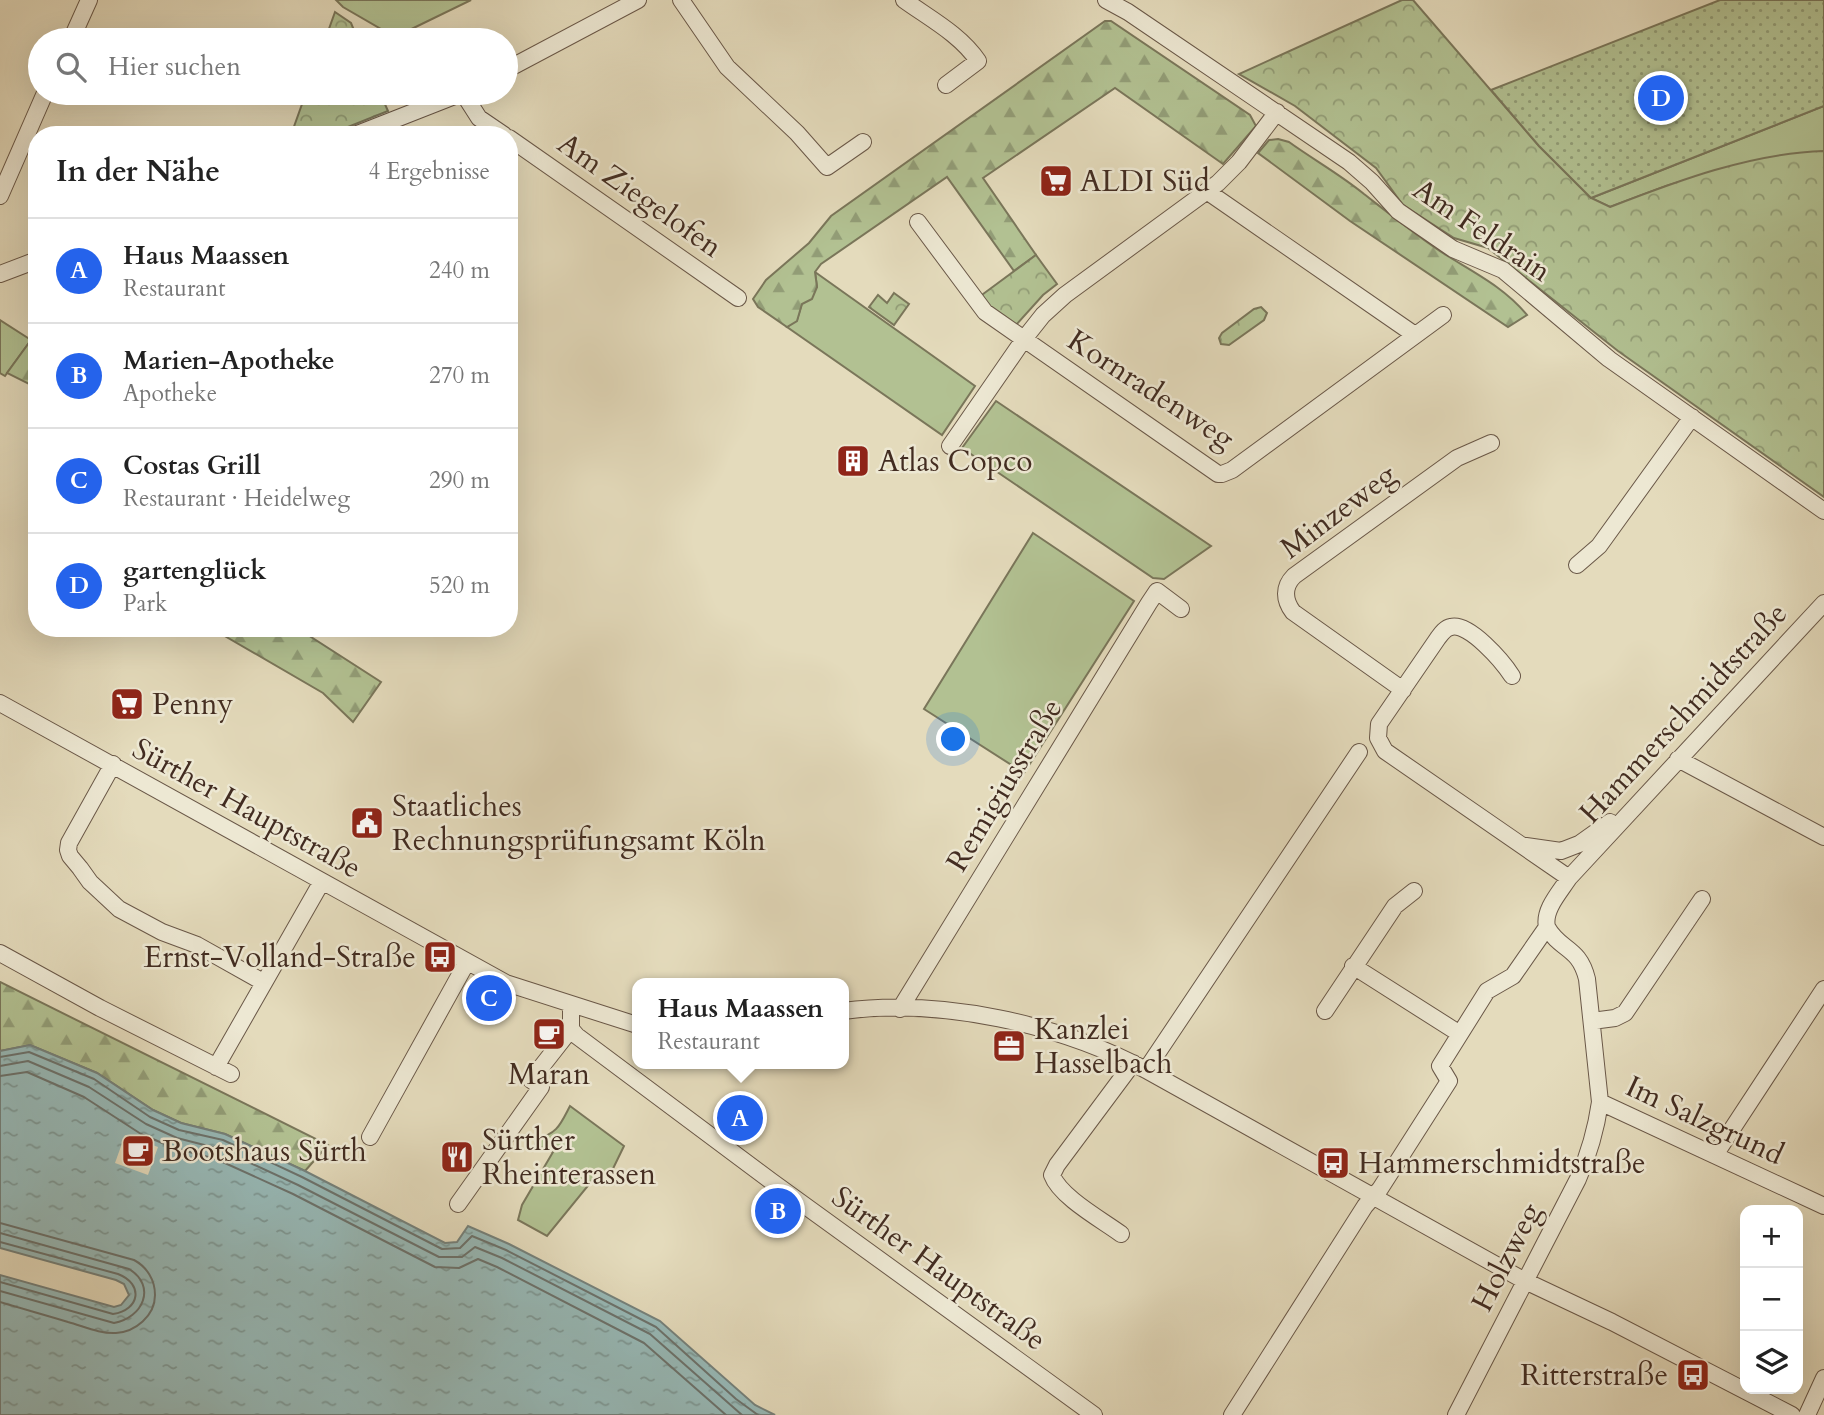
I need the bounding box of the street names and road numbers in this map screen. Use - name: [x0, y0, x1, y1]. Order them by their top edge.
- street label: Am Ziegelofen: [549, 123, 730, 267]
- street label: Am Feldrain: [1405, 169, 1559, 292]
- street label: Kornradenweg: [1059, 320, 1242, 459]
- street label: Minzeweg: [1272, 454, 1405, 568]
- street label: Hammerschmidtstraße: [1570, 594, 1796, 833]
- street label: Remigiusstraße: [937, 691, 1072, 879]
- street label: Sürther Hauptstraße: [125, 728, 369, 888]
- street label: Im Salzgrund: [1619, 1066, 1790, 1175]
- street label: Sürther Hauptstraße: [823, 1177, 1054, 1360]
- street label: Holzweg: [1462, 1196, 1551, 1319]

